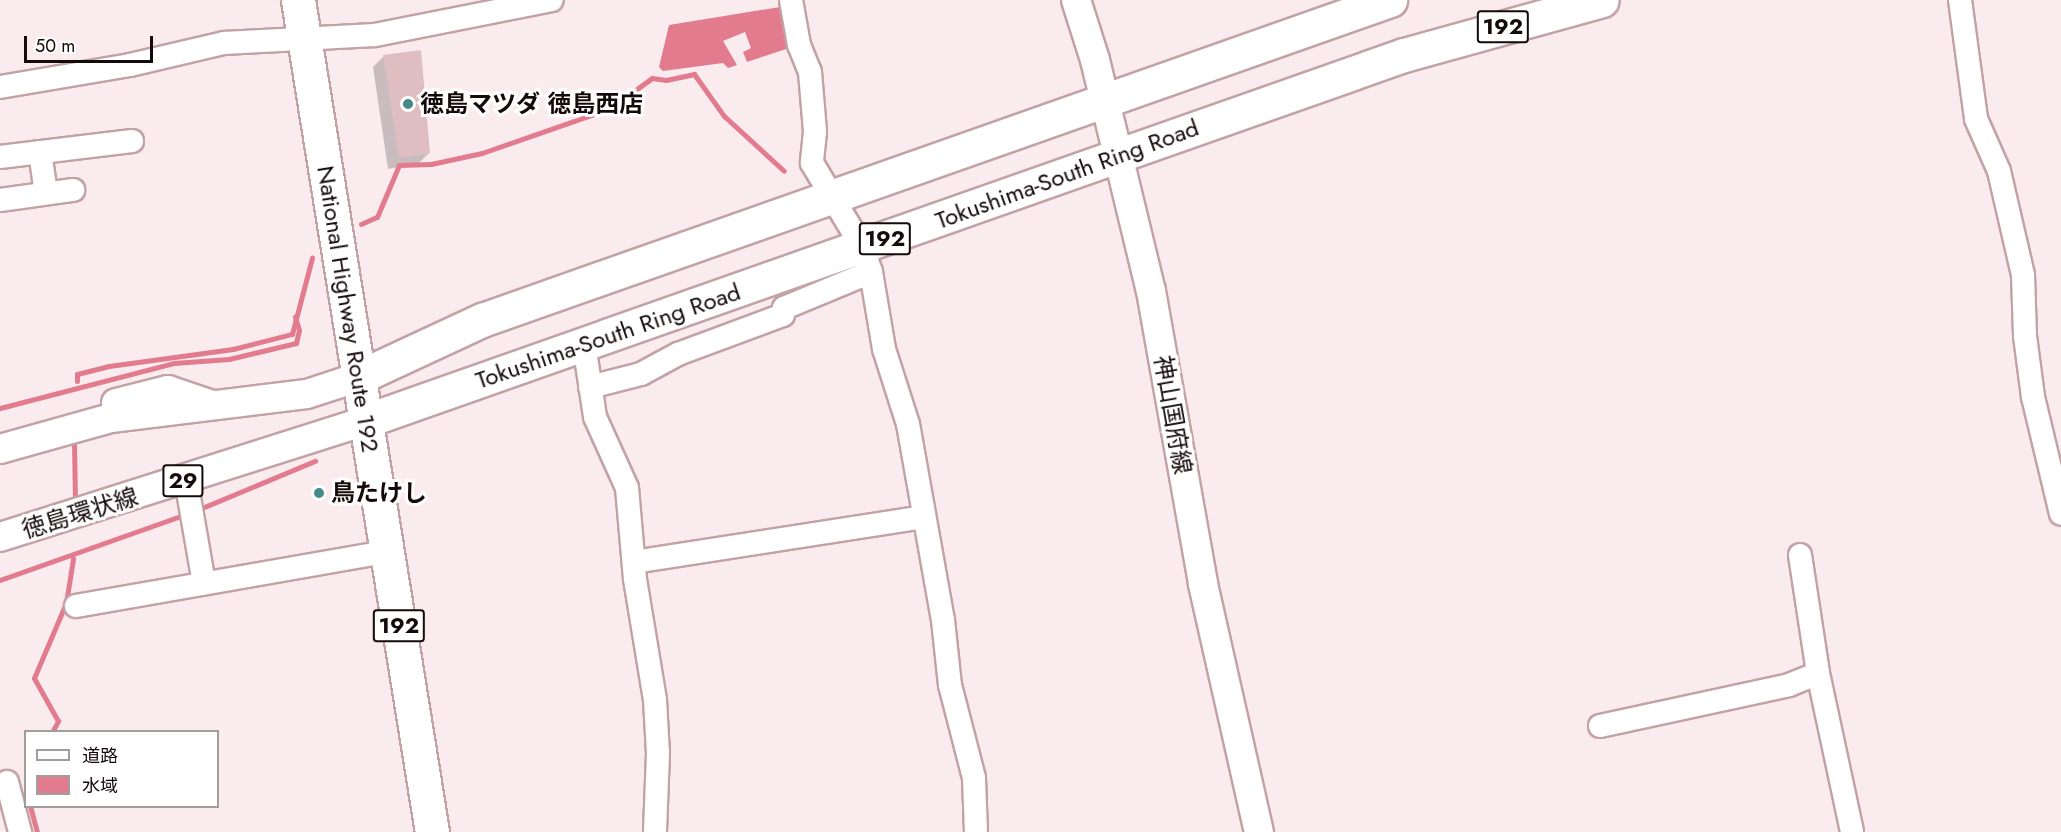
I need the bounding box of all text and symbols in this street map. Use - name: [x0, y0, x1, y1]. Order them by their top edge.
- road number: 192: [1476, 8, 1530, 46]
- scale bar: [27, 24, 156, 62]
- text: 50 m: [35, 33, 75, 59]
- place label: 徳島マツダ 徳島西店: [420, 90, 643, 118]
- marker: 徳島マツダ 徳島西店: [401, 97, 415, 111]
- street label: Tokushima-South Ring Road: [931, 113, 1203, 235]
- street label: National Highway Route 192: [311, 164, 385, 454]
- road number: 192: [858, 220, 912, 258]
- street label: Tokushima-South Ring Road: [472, 277, 744, 395]
- street label: 神山国府線: [1148, 353, 1198, 477]
- road number: 29: [162, 462, 204, 500]
- place label: 鳥たけし: [331, 479, 427, 507]
- street label: 徳島環状線: [18, 482, 142, 544]
- marker: 鳥たけし: [312, 486, 326, 500]
- road number: 192: [372, 607, 426, 645]
- legend: [24, 730, 219, 808]
- text: 道路: [82, 743, 118, 769]
- text: 水域: [82, 773, 118, 799]

